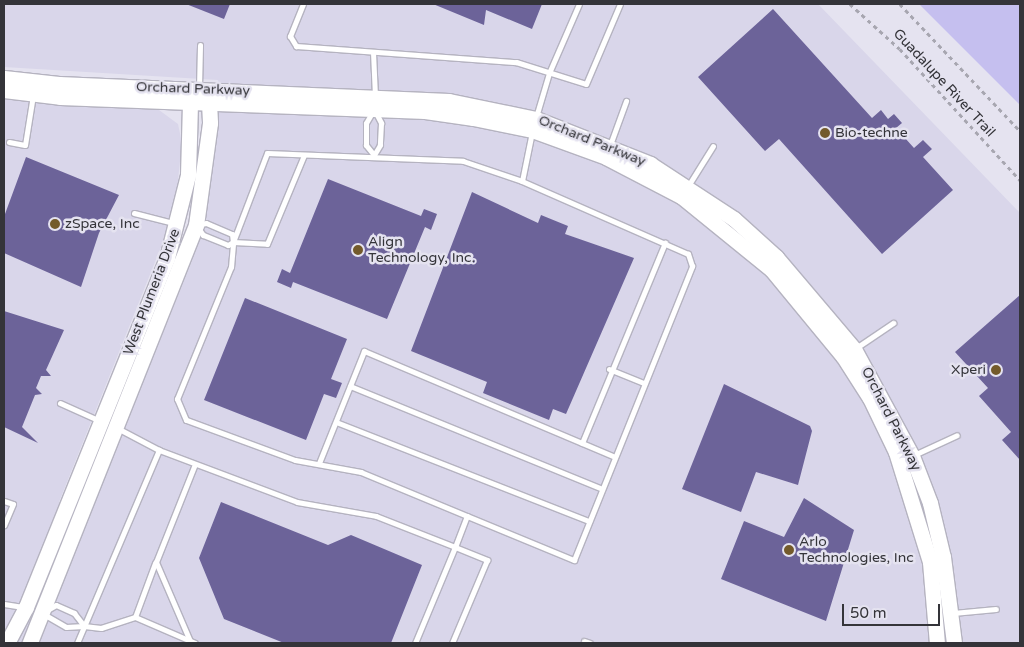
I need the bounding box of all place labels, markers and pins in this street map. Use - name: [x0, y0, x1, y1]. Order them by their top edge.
- place label: Bio-techne: [835, 125, 908, 141]
- marker: Bio-techne: [819, 127, 831, 139]
- place label: zSpace, Inc: [65, 216, 140, 232]
- marker: zSpace, Inc: [49, 218, 61, 230]
- place label: Align Technology, Inc.: [368, 234, 475, 266]
- marker: Align Technology, Inc.: [352, 244, 364, 256]
- place label: Xperi: [951, 362, 986, 378]
- marker: Xperi: [990, 364, 1002, 376]
- place label: Arlo Technologies, Inc: [799, 534, 914, 566]
- marker: Arlo Technologies, Inc: [783, 544, 795, 556]

